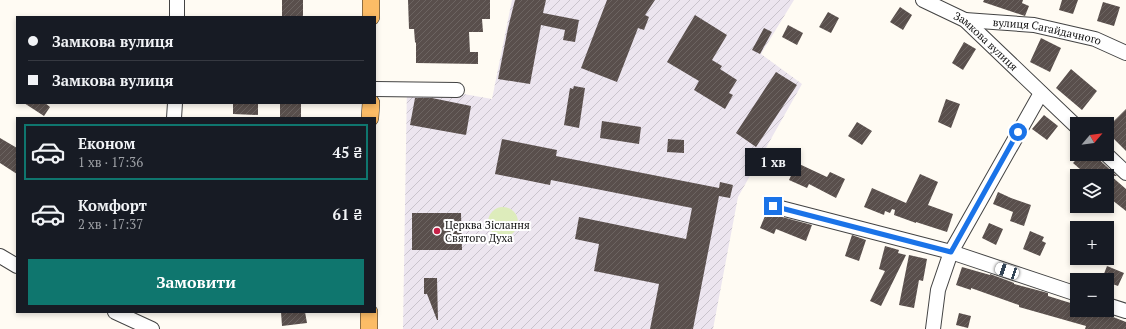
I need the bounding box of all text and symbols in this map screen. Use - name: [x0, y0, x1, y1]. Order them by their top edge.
- street label: Замкова вулиця: [952, 9, 1021, 74]
- street label: вулиця Сагайдачного: [992, 15, 1104, 48]
- text: Замкова вулиця: [52, 31, 174, 51]
- text: Замкова вулиця: [52, 70, 174, 90]
- north arrow: [1070, 117, 1114, 161]
- map controls: [1070, 117, 1114, 317]
- route start: [1009, 123, 1027, 141]
- text: Економ: [78, 133, 136, 153]
- icon: car: [30, 134, 66, 170]
- text: 45 ₴: [333, 142, 362, 162]
- callout: 1 хв: [745, 148, 801, 176]
- text: 1 хв · 17:36: [78, 153, 143, 171]
- text: 1 хв: [760, 153, 786, 171]
- button: layers: [1070, 169, 1114, 213]
- text: Комфорт: [78, 195, 147, 215]
- icon: car: [30, 196, 66, 232]
- route end: [764, 197, 782, 215]
- text: 61 ₴: [333, 204, 362, 224]
- text: 2 хв · 17:37: [78, 215, 143, 233]
- place label: Церква Зіслання Святого Духа: [445, 218, 530, 245]
- button: +: [1070, 221, 1114, 265]
- marker: Церква Зіслання Святого Духа: [432, 226, 442, 236]
- button: Замовити: [28, 259, 364, 305]
- car: [994, 261, 1020, 281]
- button: −: [1070, 273, 1114, 317]

